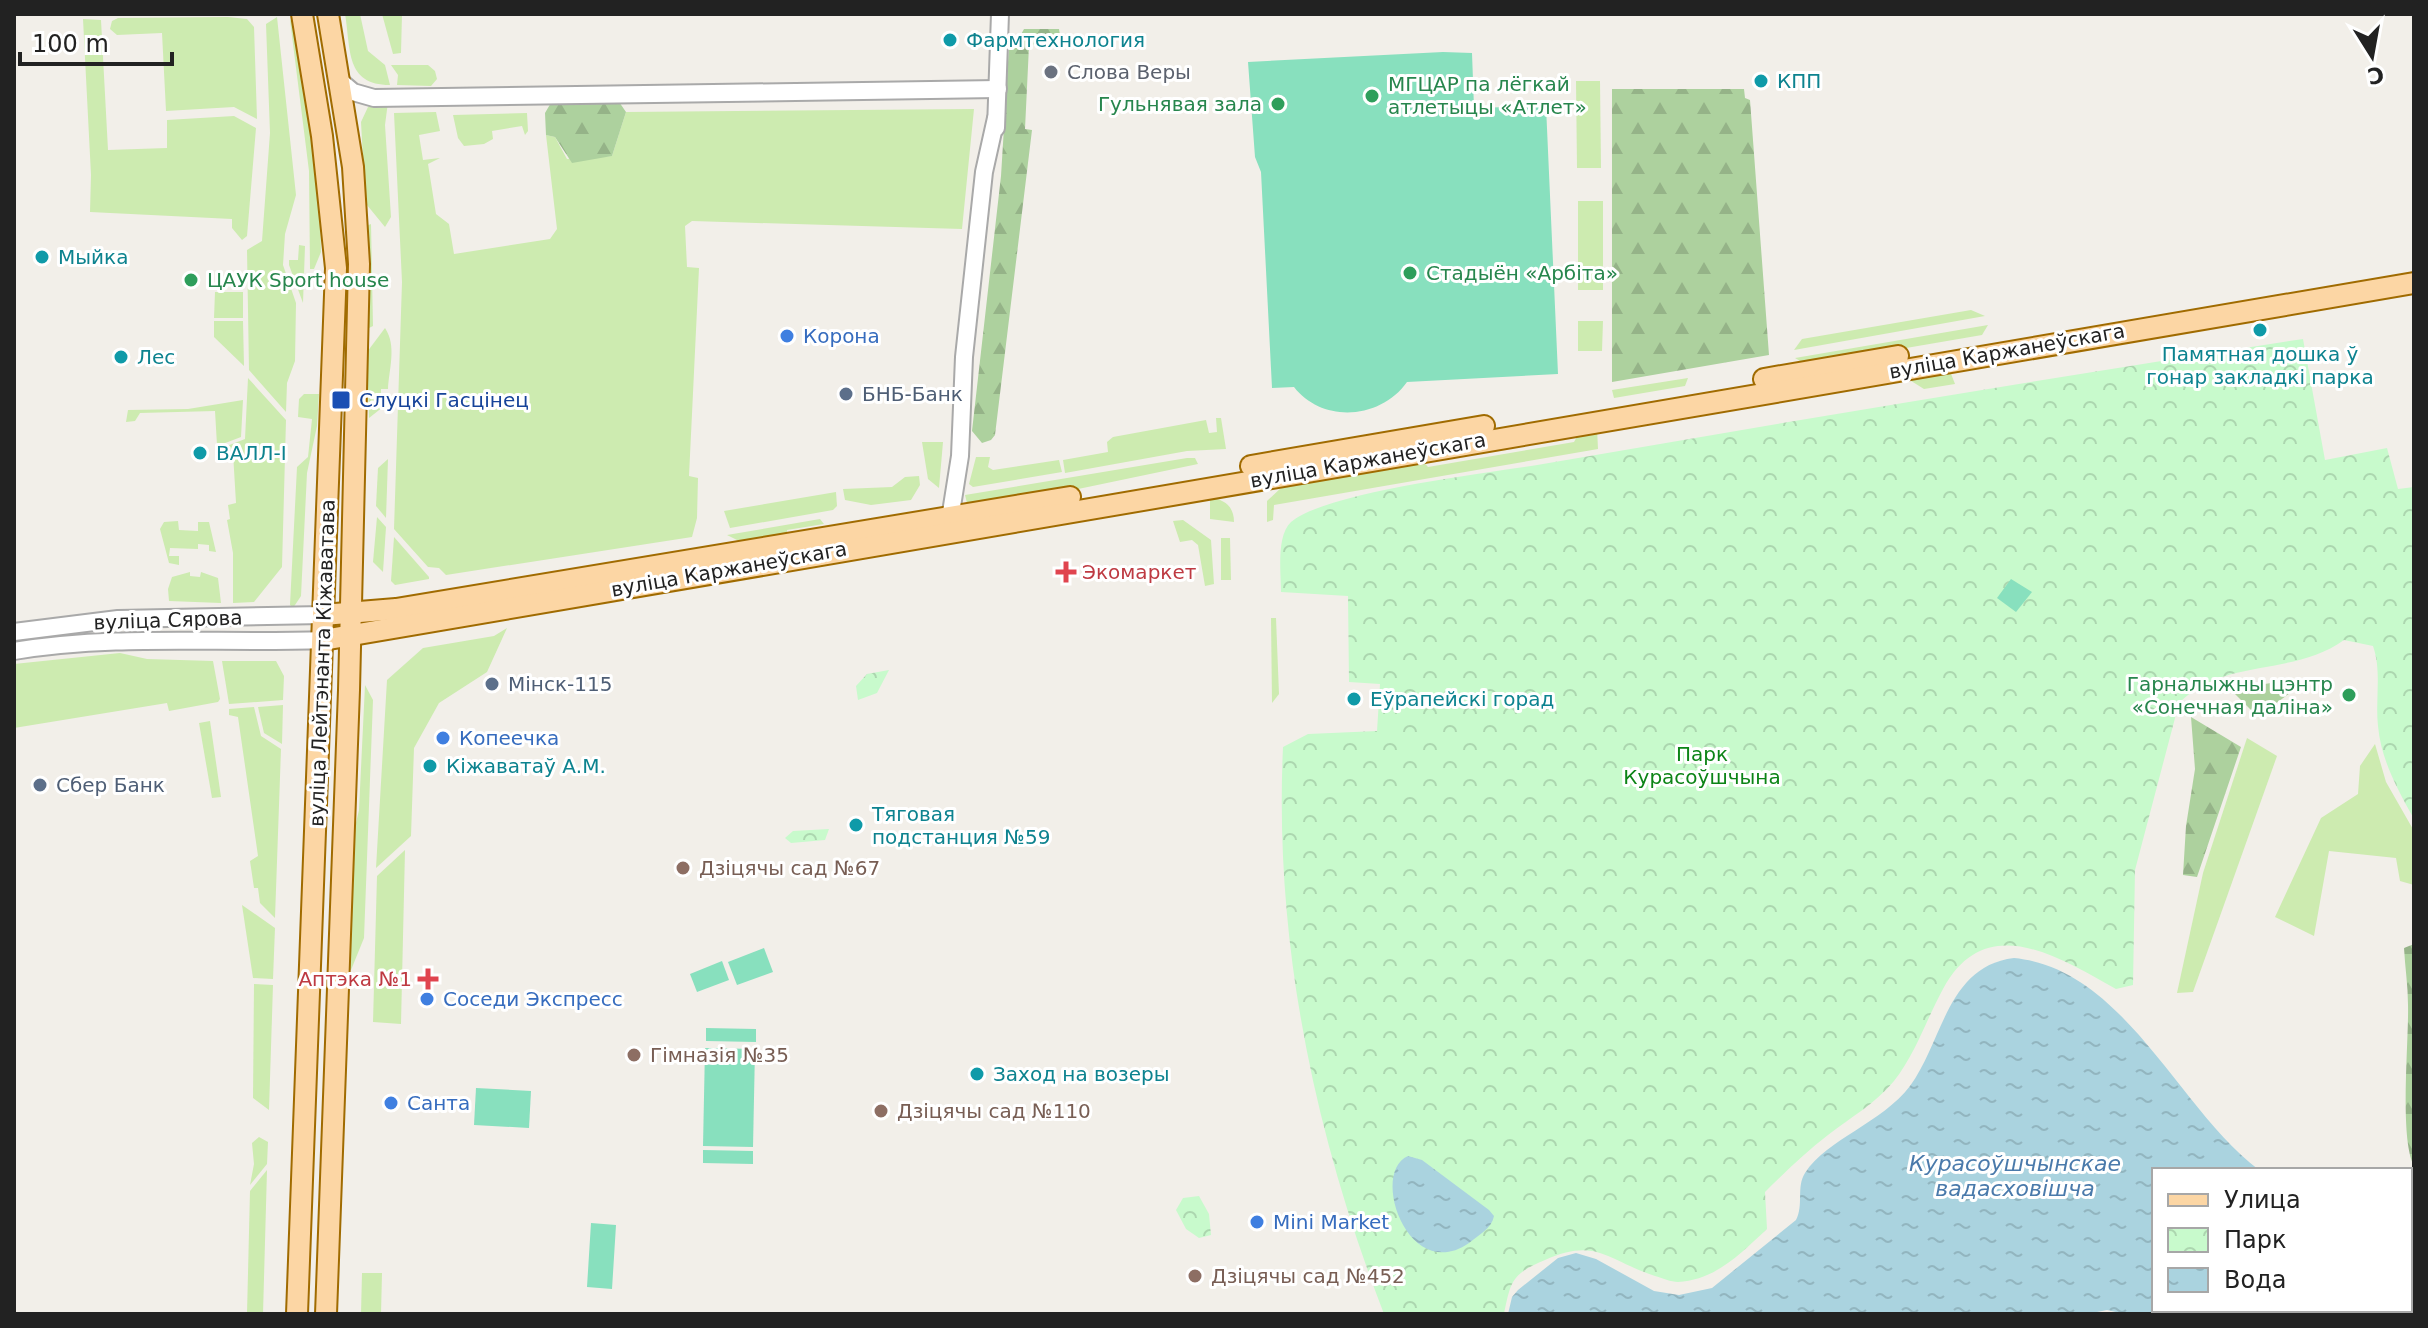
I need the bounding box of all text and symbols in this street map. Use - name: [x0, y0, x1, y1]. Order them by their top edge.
- scale bar: [20, 16, 172, 66]
- north arrow: [2332, 16, 2412, 96]
- place label: Фармтехнология: [966, 28, 1145, 52]
- text: 100 m: [32, 30, 109, 58]
- marker: Фармтехнология: [941, 31, 959, 49]
- place label: Слова Веры: [1067, 60, 1191, 84]
- text: С: [2365, 61, 2386, 89]
- marker: Слова Веры: [1042, 63, 1060, 81]
- place label: КПП: [1777, 69, 1821, 93]
- place label: МГЦАР па лёгкай атлетыцы «Атлет»: [1388, 72, 1587, 119]
- marker: КПП: [1752, 72, 1770, 90]
- marker: МГЦАР па лёгкай атлетыцы «Атлет»: [1363, 87, 1381, 105]
- place label: Гульнявая зала: [1098, 92, 1262, 116]
- marker: Гульнявая зала: [1269, 95, 1287, 113]
- place label: Мыйка: [58, 245, 128, 269]
- marker: Мыйка: [33, 248, 51, 266]
- place label: Стадыён «Арбіта»: [1426, 261, 1618, 285]
- marker: Стадыён «Арбіта»: [1401, 264, 1419, 282]
- place label: ЦАУК Sport house: [207, 268, 389, 292]
- marker: ЦАУК Sport house: [182, 271, 200, 289]
- street label: вуліца Каржанеўскага: [1887, 318, 2127, 384]
- marker: Памятная дошка ў гонар закладкі парка: [2251, 321, 2269, 339]
- place label: Корона: [803, 324, 880, 348]
- marker: Корона: [778, 327, 796, 345]
- place label: Памятная дошка ў гонар закладкі парка: [2146, 342, 2374, 389]
- place label: Лес: [137, 345, 175, 369]
- marker: Лес: [112, 348, 130, 366]
- place label: БНБ-Банк: [862, 382, 963, 406]
- marker: БНБ-Банк: [837, 385, 855, 403]
- place label: Слуцкі Гасцінец: [359, 388, 529, 412]
- marker: Слуцкі Гасцінец: [330, 389, 352, 411]
- street label: вуліца Каржанеўскага: [1248, 427, 1488, 493]
- place label: ВАЛЛ-І: [216, 441, 287, 465]
- marker: ВАЛЛ-І: [191, 444, 209, 462]
- street label: вуліца Лейтэнанта Кіжаватава: [304, 499, 340, 827]
- street label: вуліца Каржанеўскага: [609, 536, 849, 602]
- place label: Экомаркет: [1082, 560, 1197, 584]
- marker: Экомаркет: [1057, 563, 1075, 581]
- street label: вуліца Сярова: [93, 605, 243, 635]
- place label: Мінск-115: [508, 672, 612, 696]
- place label: Гарналыжны цэнтр «Сонечная даліна»: [2127, 672, 2333, 719]
- marker: Мінск-115: [483, 675, 501, 693]
- marker: Гарналыжны цэнтр «Сонечная даліна»: [2340, 686, 2358, 704]
- place label: Еўрапейскі горад: [1370, 687, 1554, 711]
- marker: Еўрапейскі горад: [1345, 690, 1363, 708]
- place label: Копеечка: [459, 726, 559, 750]
- marker: Копеечка: [434, 729, 452, 747]
- park label: Парк Курасоўшчына: [1623, 742, 1781, 789]
- place label: Кіжаватаў А.М.: [446, 754, 606, 778]
- marker: Кіжаватаў А.М.: [421, 757, 439, 775]
- place label: Сбер Банк: [56, 773, 165, 797]
- marker: Сбер Банк: [31, 776, 49, 794]
- place label: Тяговая подстанция №59: [871, 802, 1050, 849]
- marker: Тяговая подстанция №59: [847, 816, 865, 834]
- place label: Дзіцячы сад №67: [699, 856, 880, 880]
- marker: Дзіцячы сад №67: [674, 859, 692, 877]
- place label: Аптэка №1: [298, 967, 412, 991]
- marker: Аптэка №1: [419, 970, 437, 988]
- place label: Соседи Экспресс: [443, 987, 623, 1011]
- marker: Соседи Экспресс: [418, 990, 436, 1008]
- place label: Гімназія №35: [650, 1043, 789, 1067]
- marker: Гімназія №35: [625, 1046, 643, 1064]
- place label: Заход на возеры: [993, 1062, 1169, 1086]
- marker: Заход на возеры: [968, 1065, 986, 1083]
- place label: Санта: [407, 1091, 470, 1115]
- marker: Санта: [382, 1094, 400, 1112]
- place label: Дзіцячы сад №110: [897, 1099, 1091, 1123]
- marker: Дзіцячы сад №110: [872, 1102, 890, 1120]
- water label: Курасоўшчынскае вадасховішча: [1909, 1151, 2121, 1201]
- legend: [2152, 1168, 2412, 1312]
- text: Улица: [2224, 1186, 2301, 1214]
- place label: Mini Market: [1273, 1210, 1389, 1234]
- marker: Mini Market: [1248, 1213, 1266, 1231]
- text: Парк: [2224, 1226, 2286, 1254]
- place label: Дзіцячы сад №452: [1211, 1264, 1405, 1288]
- text: Вода: [2224, 1266, 2286, 1294]
- marker: Дзіцячы сад №452: [1186, 1267, 1204, 1285]

